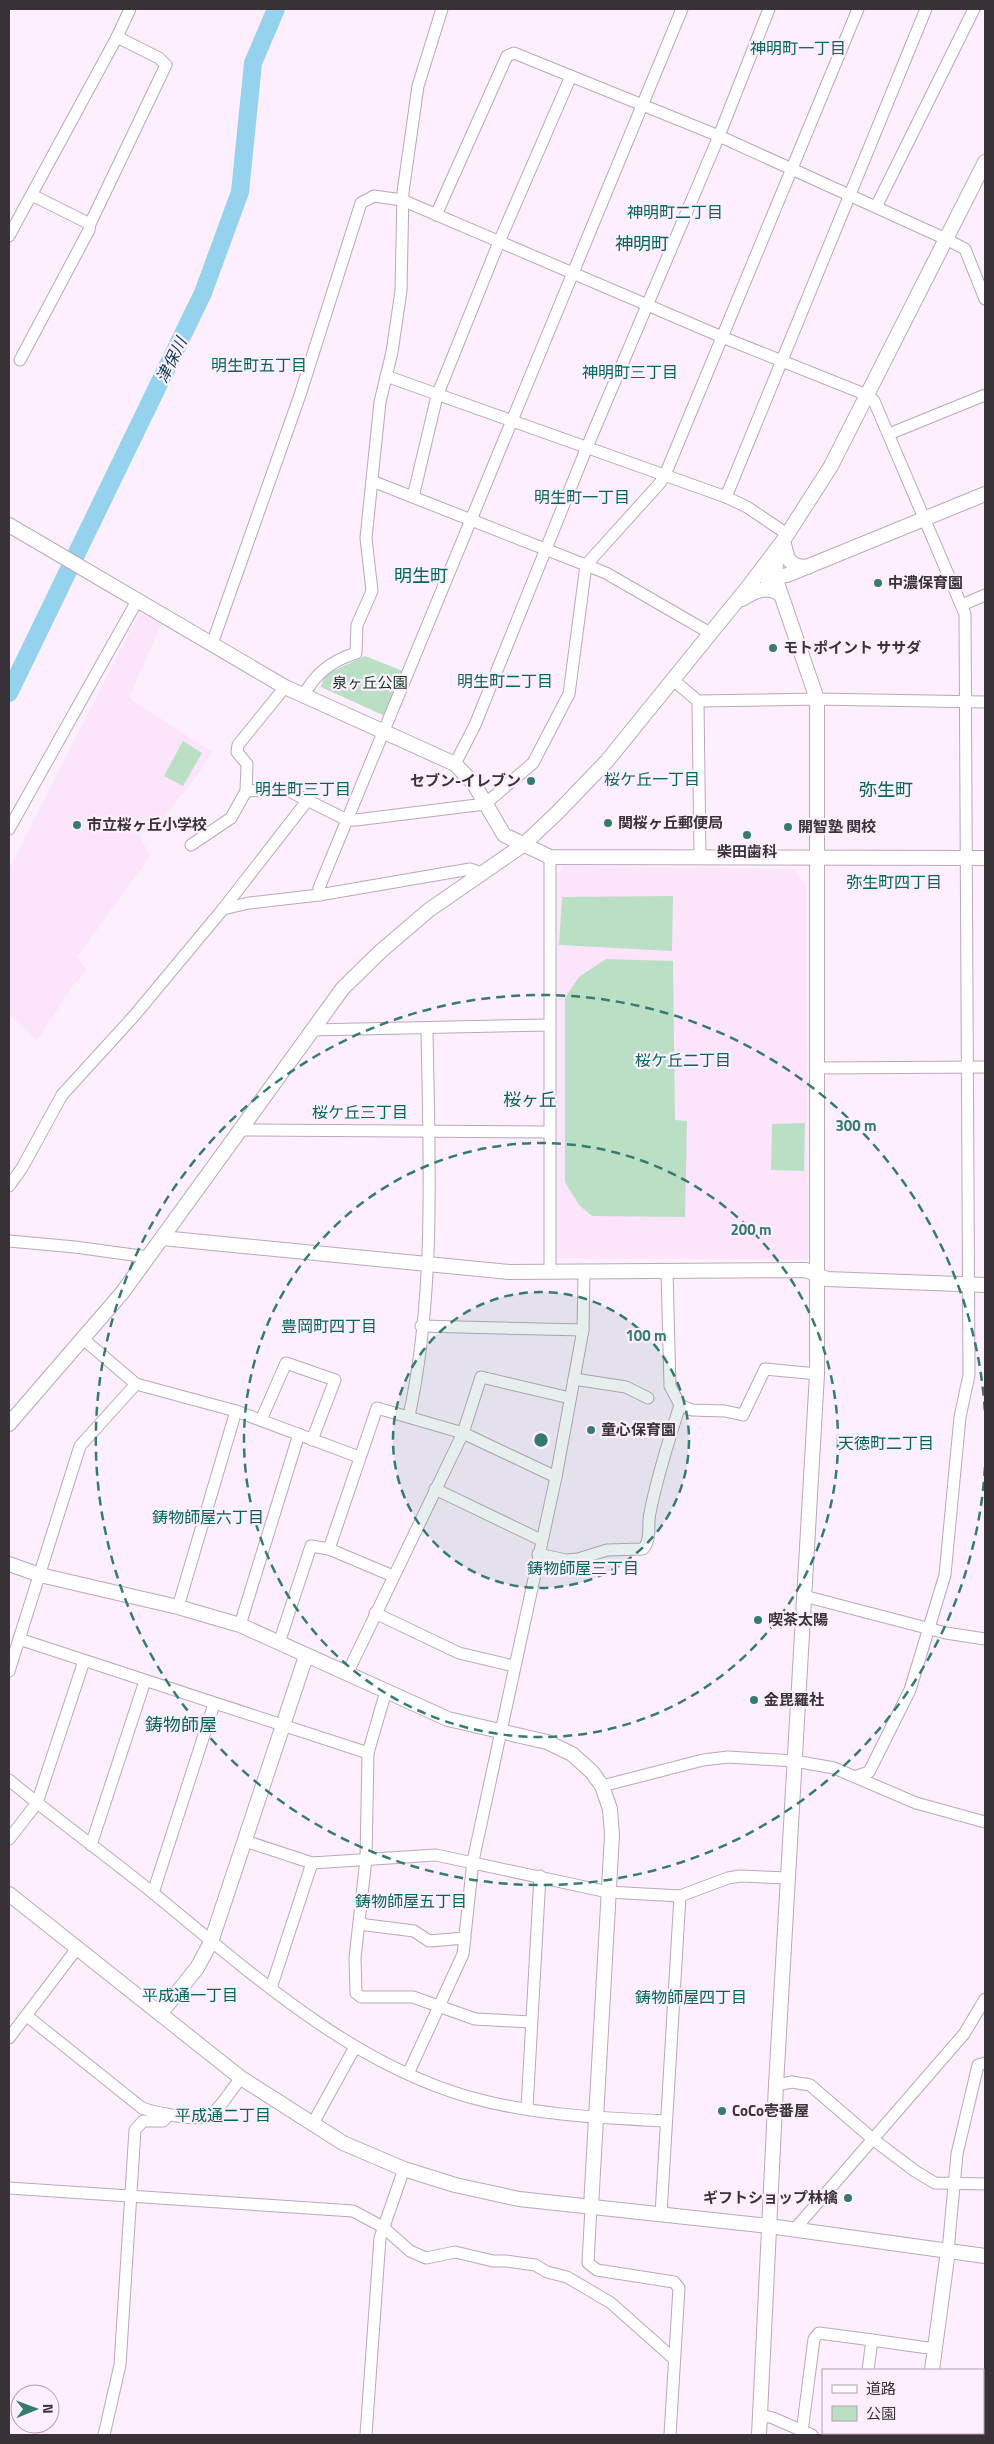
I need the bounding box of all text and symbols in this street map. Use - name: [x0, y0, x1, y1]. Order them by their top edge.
- district label: 神明町一丁目: [750, 36, 846, 60]
- district label: 神明町二丁目: [627, 200, 723, 224]
- district label: 神明町: [615, 230, 669, 257]
- water label: 津保川: [150, 331, 193, 387]
- district label: 明生町五丁目: [211, 353, 307, 377]
- district label: 神明町三丁目: [582, 360, 678, 384]
- district label: 明生町一丁目: [534, 485, 630, 509]
- district label: 明生町: [394, 562, 448, 589]
- place label: 中濃保育園: [888, 571, 963, 594]
- marker: 中濃保育園: [872, 577, 884, 589]
- place label: モトポイント ササダ: [783, 636, 921, 659]
- marker: モトポイント ササダ: [767, 642, 779, 654]
- district label: 明生町二丁目: [457, 669, 553, 693]
- park label: 泉ヶ丘公園: [332, 671, 408, 694]
- district label: 桜ケ丘一丁目: [604, 767, 700, 791]
- place label: セブン-イレブン: [410, 769, 521, 792]
- marker: セブン-イレブン: [525, 775, 537, 787]
- district label: 弥生町: [859, 776, 913, 803]
- district label: 明生町三丁目: [255, 777, 351, 801]
- place label: 関桜ヶ丘郵便局: [618, 811, 723, 834]
- place label: 市立桜ヶ丘小学校: [87, 813, 207, 836]
- place label: 開智塾 関校: [798, 815, 876, 838]
- marker: 関桜ヶ丘郵便局: [602, 817, 614, 829]
- marker: 市立桜ヶ丘小学校: [71, 819, 83, 831]
- marker: 開智塾 関校: [782, 821, 794, 833]
- marker: 柴田歯科: [741, 829, 753, 841]
- place label: 柴田歯科: [717, 840, 777, 863]
- district label: 弥生町四丁目: [846, 870, 942, 894]
- district label: 桜ケ丘二丁目: [635, 1048, 731, 1072]
- district label: 桜ヶ丘: [503, 1086, 557, 1113]
- district label: 桜ケ丘三丁目: [312, 1100, 408, 1124]
- text: 300 m: [835, 1114, 877, 1137]
- text: 200 m: [730, 1218, 772, 1241]
- district label: 豊岡町四丁目: [281, 1314, 377, 1338]
- text: 100 m: [625, 1324, 667, 1347]
- place label: 童心保育園: [601, 1418, 676, 1441]
- marker: 童心保育園: [585, 1424, 597, 1436]
- centre of rings: [532, 1431, 550, 1449]
- district label: 天徳町二丁目: [838, 1431, 934, 1455]
- district label: 鋳物師屋六丁目: [152, 1505, 264, 1529]
- district label: 鋳物師屋三丁目: [527, 1556, 639, 1580]
- place label: 喫茶太陽: [768, 1608, 828, 1631]
- marker: 喫茶太陽: [752, 1614, 764, 1626]
- place label: 金毘羅社: [764, 1688, 824, 1711]
- marker: 金毘羅社: [748, 1694, 760, 1706]
- district label: 鋳物師屋: [145, 1711, 217, 1738]
- district label: 鋳物師屋五丁目: [355, 1889, 467, 1913]
- district label: 平成通一丁目: [142, 1983, 238, 2007]
- district label: 鋳物師屋四丁目: [635, 1985, 747, 2009]
- place label: CoCo壱番屋: [732, 2099, 809, 2122]
- district label: 平成通二丁目: [175, 2103, 271, 2127]
- marker: CoCo壱番屋: [716, 2105, 728, 2117]
- place label: ギフトショップ林檎: [703, 2186, 838, 2209]
- marker: ギフトショップ林檎: [842, 2192, 854, 2204]
- legend: [822, 2369, 984, 2434]
- text: 道路: [866, 2377, 896, 2400]
- north arrow: [10, 2384, 60, 2434]
- text: 公園: [866, 2402, 896, 2425]
- text: N: [38, 2404, 59, 2414]

